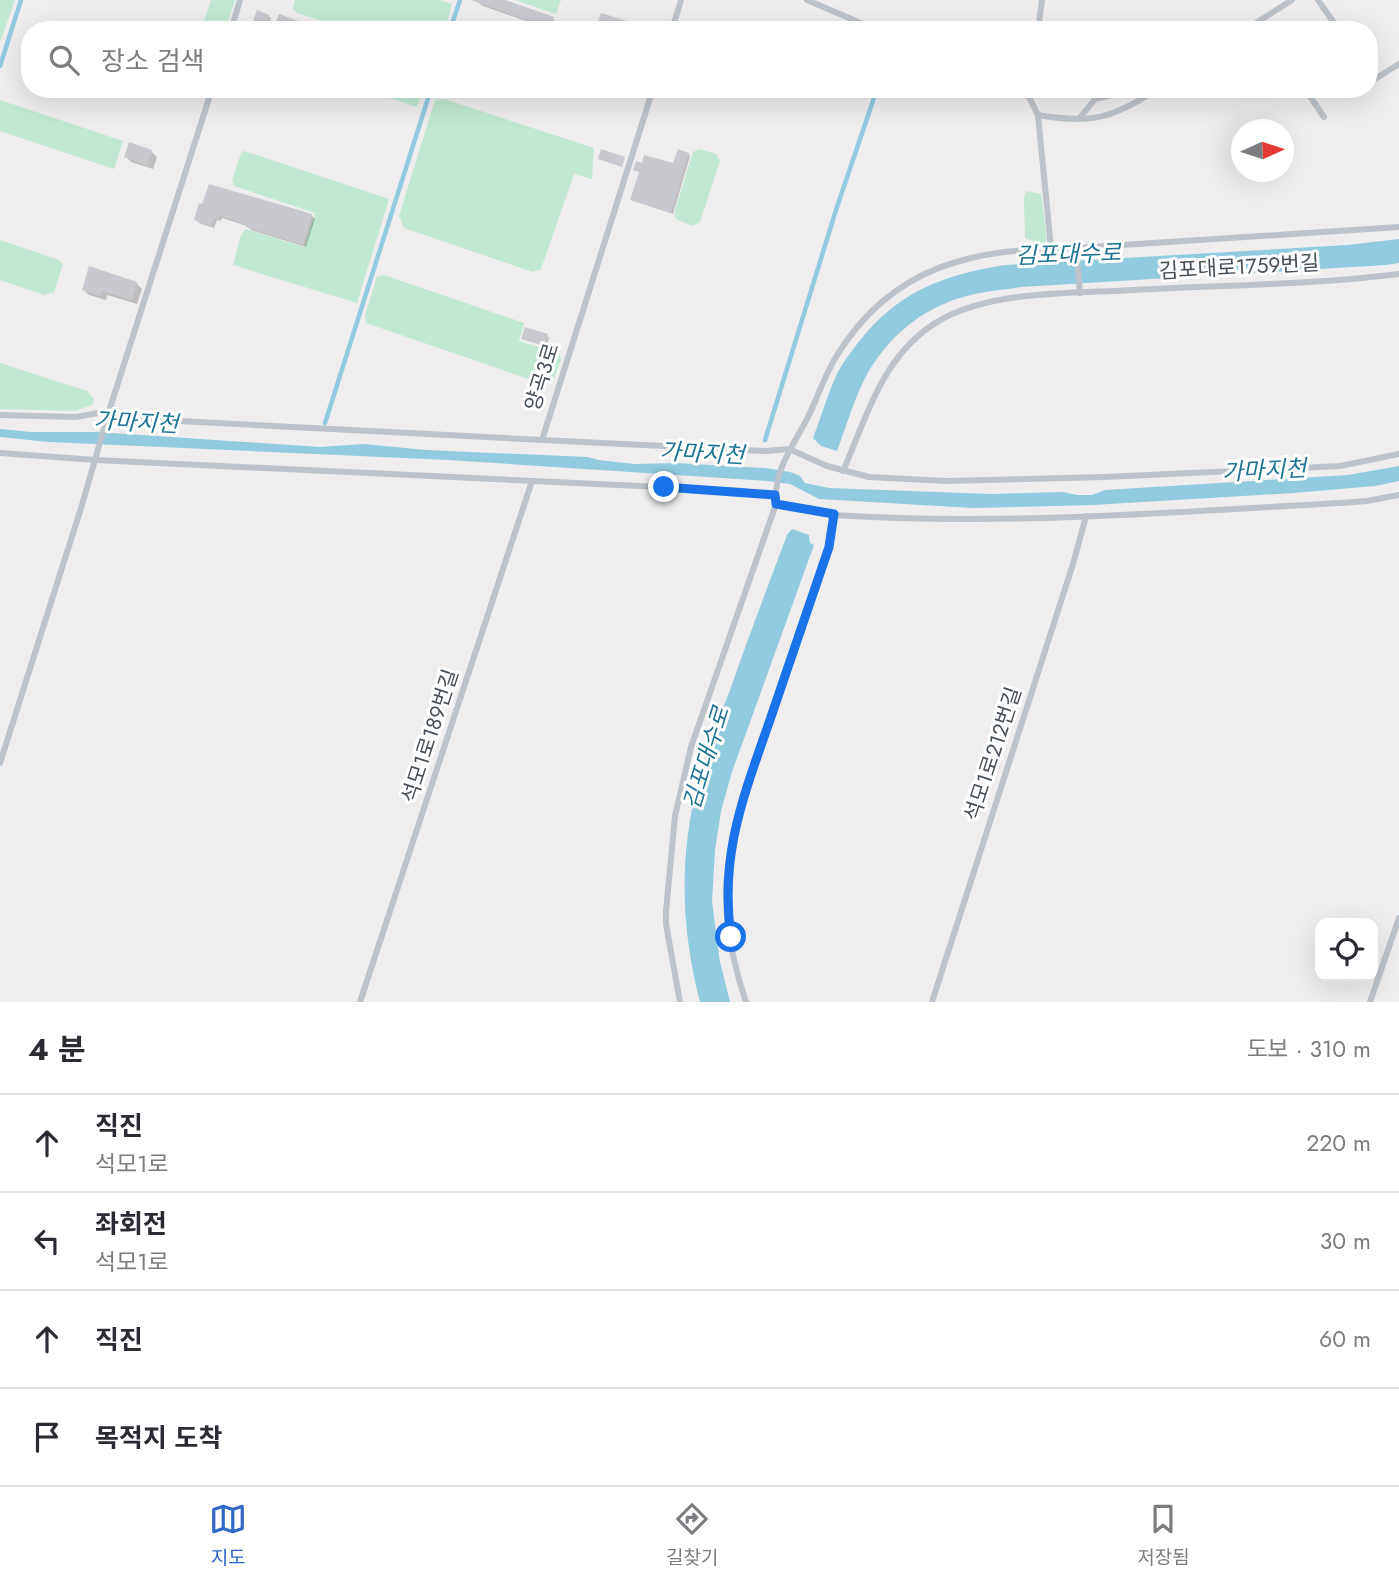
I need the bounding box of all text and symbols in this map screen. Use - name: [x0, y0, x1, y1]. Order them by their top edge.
- search box: [21, 21, 1378, 98]
- icon: search: [45, 41, 83, 79]
- text: 장소 검색: [101, 42, 204, 80]
- north arrow: [1231, 119, 1294, 182]
- water label: 김포대수로: [1015, 235, 1123, 273]
- street label: 김포대로1759번길: [1158, 248, 1320, 286]
- street label: 양곡3로: [518, 339, 566, 415]
- water label: 가마지천: [93, 403, 182, 441]
- water label: 가마지천: [659, 434, 748, 472]
- water label: 가마지천: [1221, 451, 1310, 489]
- route end: [648, 471, 679, 502]
- street label: 석모1로189번길: [394, 665, 466, 807]
- street label: 석모1로212번길: [957, 683, 1029, 825]
- water label: 김포대수로: [674, 701, 738, 814]
- map controls: [1315, 918, 1378, 981]
- button: locate: [1315, 918, 1378, 981]
- route start: [715, 921, 746, 952]
- text: 4 분: [28, 1028, 86, 1071]
- text: 도보 · 310 m: [1246, 1032, 1371, 1066]
- text: 직진: [95, 1107, 143, 1145]
- icon: ahead: [28, 1124, 66, 1162]
- text: 220 m: [1306, 1126, 1371, 1160]
- text: 석모1로: [95, 1147, 169, 1181]
- text: 좌회전: [95, 1205, 167, 1243]
- icon: left: [28, 1222, 66, 1260]
- text: 30 m: [1320, 1224, 1371, 1258]
- text: 석모1로: [95, 1245, 169, 1279]
- icon: ahead: [28, 1320, 66, 1358]
- text: 직진: [95, 1321, 143, 1359]
- text: 60 m: [1319, 1322, 1371, 1356]
- icon: arrive: [28, 1418, 66, 1456]
- text: 목적지 도착: [95, 1419, 222, 1457]
- tab: 지도: [209, 1500, 247, 1571]
- tab: 길찾기: [666, 1500, 718, 1571]
- tab: 저장됨: [1137, 1500, 1190, 1571]

